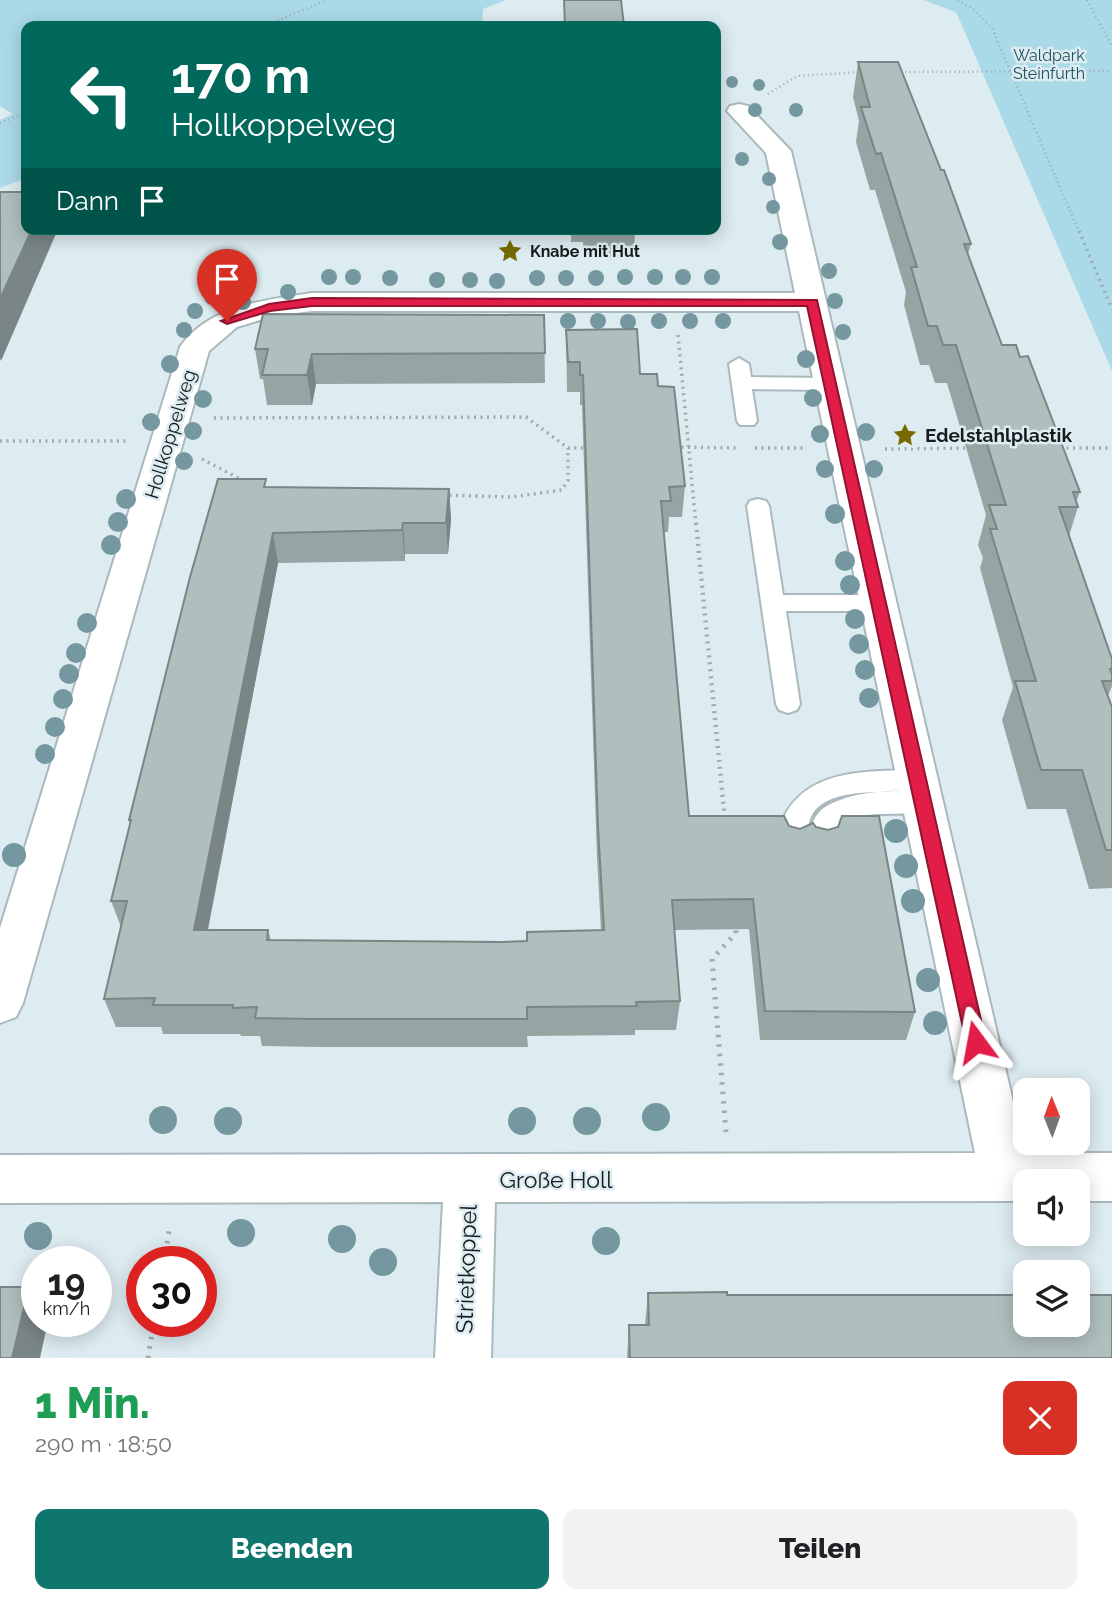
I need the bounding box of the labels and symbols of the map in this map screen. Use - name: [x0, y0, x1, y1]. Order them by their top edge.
- park label: Waldpark Steinfurth: [1013, 46, 1085, 83]
- place icon: Knabe mit Hut: [496, 237, 524, 265]
- place label: Knabe mit Hut: [530, 242, 640, 261]
- pin: [197, 249, 257, 321]
- street label: Hollkoppelweg: [140, 367, 200, 501]
- place icon: Edelstahlplastik: [891, 421, 919, 449]
- place label: Edelstahlplastik: [925, 424, 1072, 446]
- position arrow: [939, 1005, 1013, 1079]
- north arrow: [1013, 1078, 1090, 1155]
- street label: Große Holl: [500, 1166, 613, 1193]
- street label: Strietkoppel: [450, 1203, 482, 1334]
- speed limit sign: 30: [126, 1246, 217, 1337]

